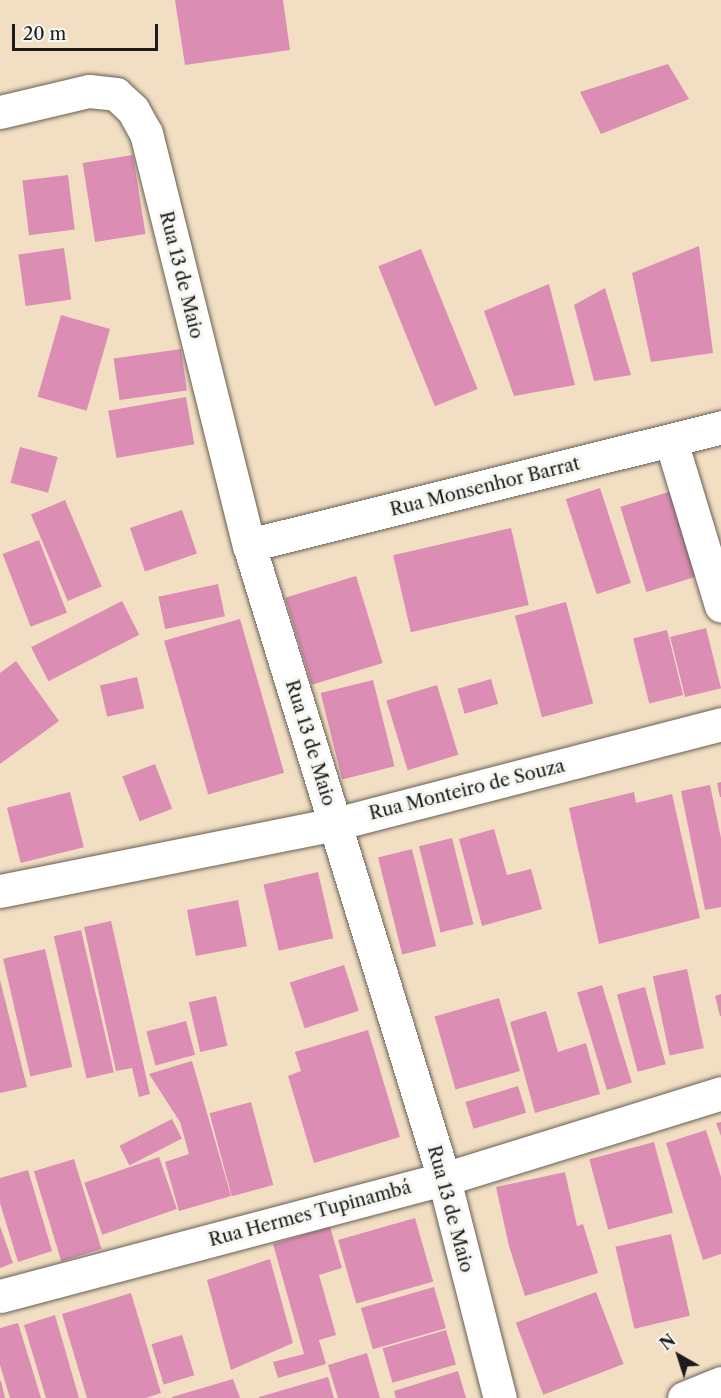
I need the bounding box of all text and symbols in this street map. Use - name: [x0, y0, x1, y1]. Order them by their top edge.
- scale bar: [15, 12, 160, 50]
- text: 20 m: [23, 23, 66, 45]
- street label: Rua 13 de Maio: [155, 209, 207, 341]
- street label: Rua Monsenhor Barrat: [388, 453, 582, 521]
- street label: Rua 13 de Maio: [281, 677, 339, 809]
- street label: Rua Monteiro de Souza: [367, 755, 567, 825]
- street label: Rua 13 de Maio: [423, 1143, 477, 1275]
- street label: Rua Hermes Tupinambá: [206, 1177, 414, 1251]
- north arrow: [649, 1326, 709, 1386]
- text: N: [656, 1330, 679, 1354]

